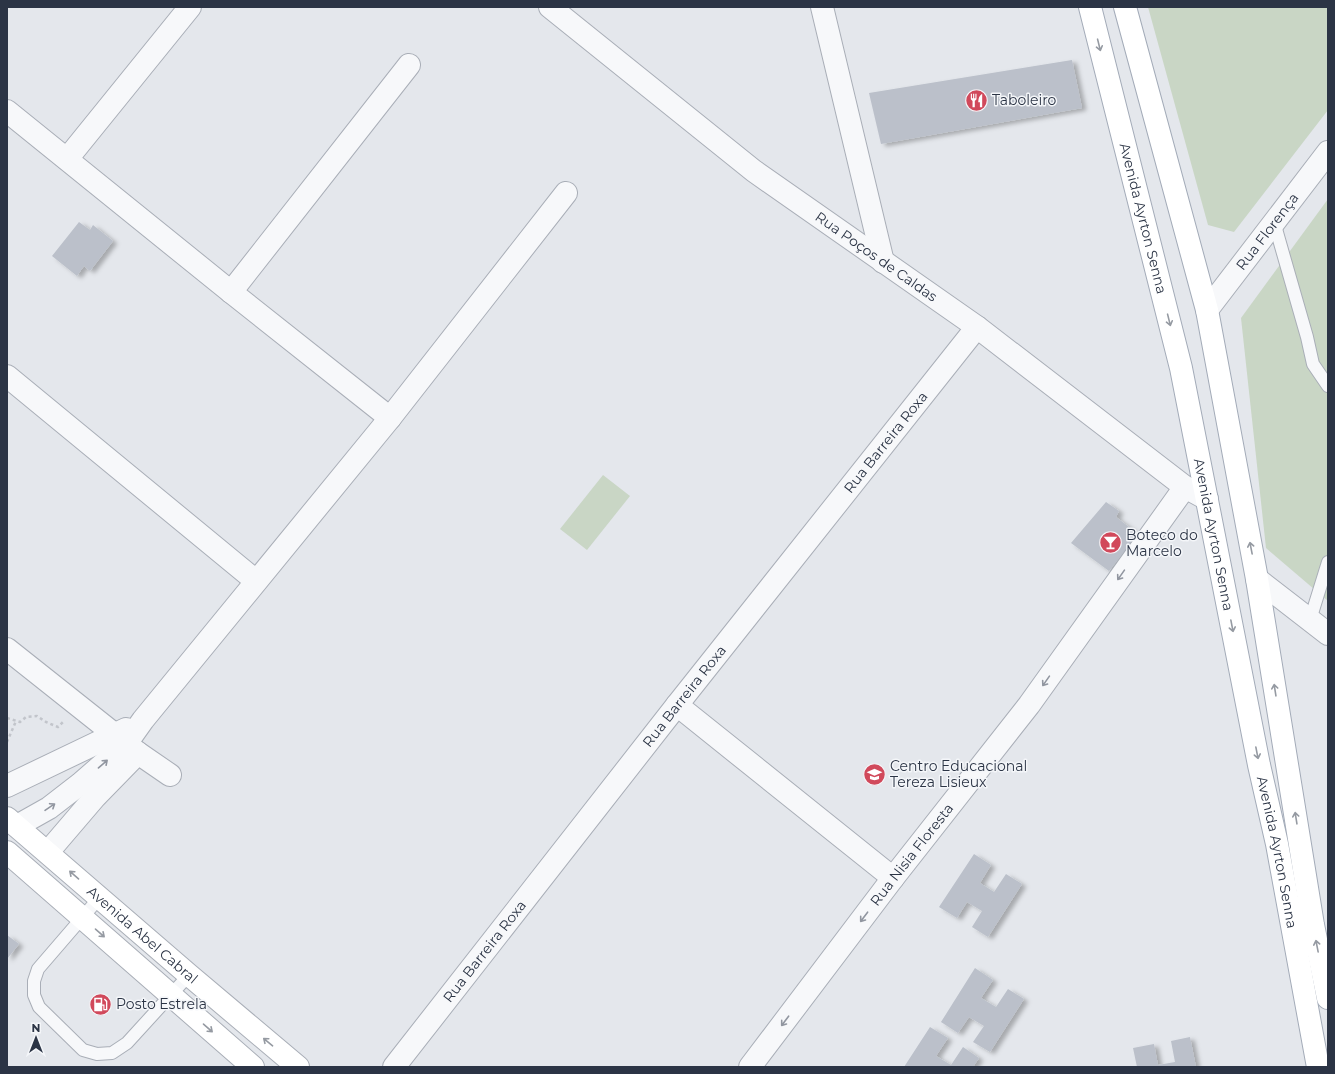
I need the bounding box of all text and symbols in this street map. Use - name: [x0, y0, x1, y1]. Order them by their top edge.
- one-way arrow: [1096, 38, 1103, 51]
- restaurant icon: Taboleiro: [963, 87, 989, 113]
- place label: Taboleiro: [992, 91, 1057, 109]
- street label: Avenida Ayrton Senna: [1116, 141, 1171, 296]
- street label: Rua Florença: [1232, 189, 1302, 274]
- street label: Rua Poços de Caldas: [812, 208, 941, 306]
- one-way arrow: [1165, 313, 1173, 326]
- street label: Rua Barreira Roxa: [840, 388, 931, 497]
- street label: Avenida Ayrton Senna: [1190, 457, 1237, 612]
- place label: Boteco do Marcelo: [1126, 526, 1198, 560]
- bar icon: Boteco do Marcelo: [1098, 530, 1124, 556]
- one-way arrow: [1247, 542, 1255, 555]
- one-way arrow: [1117, 570, 1125, 581]
- one-way arrow: [1228, 619, 1236, 632]
- street label: Rua Barreira Roxa: [639, 642, 730, 751]
- one-way arrow: [1042, 676, 1050, 687]
- one-way arrow: [1271, 684, 1279, 697]
- one-way arrow: [1253, 746, 1261, 759]
- place label: Centro Educacional Tereza Lisieux: [890, 757, 1027, 791]
- one-way arrow: [98, 759, 108, 769]
- school or university icon: Centro Educacional Tereza Lisieux: [861, 761, 887, 787]
- street label: Avenida Ayrton Senna: [1253, 774, 1301, 930]
- street label: Rua Nisia Floresta: [866, 800, 957, 909]
- one-way arrow: [44, 803, 55, 811]
- one-way arrow: [1292, 812, 1300, 825]
- one-way arrow: [70, 871, 80, 880]
- street label: Avenida Abel Cabral: [84, 882, 202, 988]
- street label: Rua Barreira Roxa: [439, 896, 530, 1006]
- one-way arrow: [859, 911, 868, 922]
- one-way arrow: [94, 928, 104, 937]
- one-way arrow: [1313, 940, 1321, 953]
- fuel station icon: Posto Estrela: [87, 991, 113, 1017]
- place label: Posto Estrela: [116, 995, 207, 1013]
- one-way arrow: [781, 1015, 789, 1026]
- north arrow: [16, 1018, 56, 1058]
- text: N: [32, 1021, 40, 1035]
- one-way arrow: [203, 1023, 213, 1032]
- one-way arrow: [263, 1037, 274, 1046]

